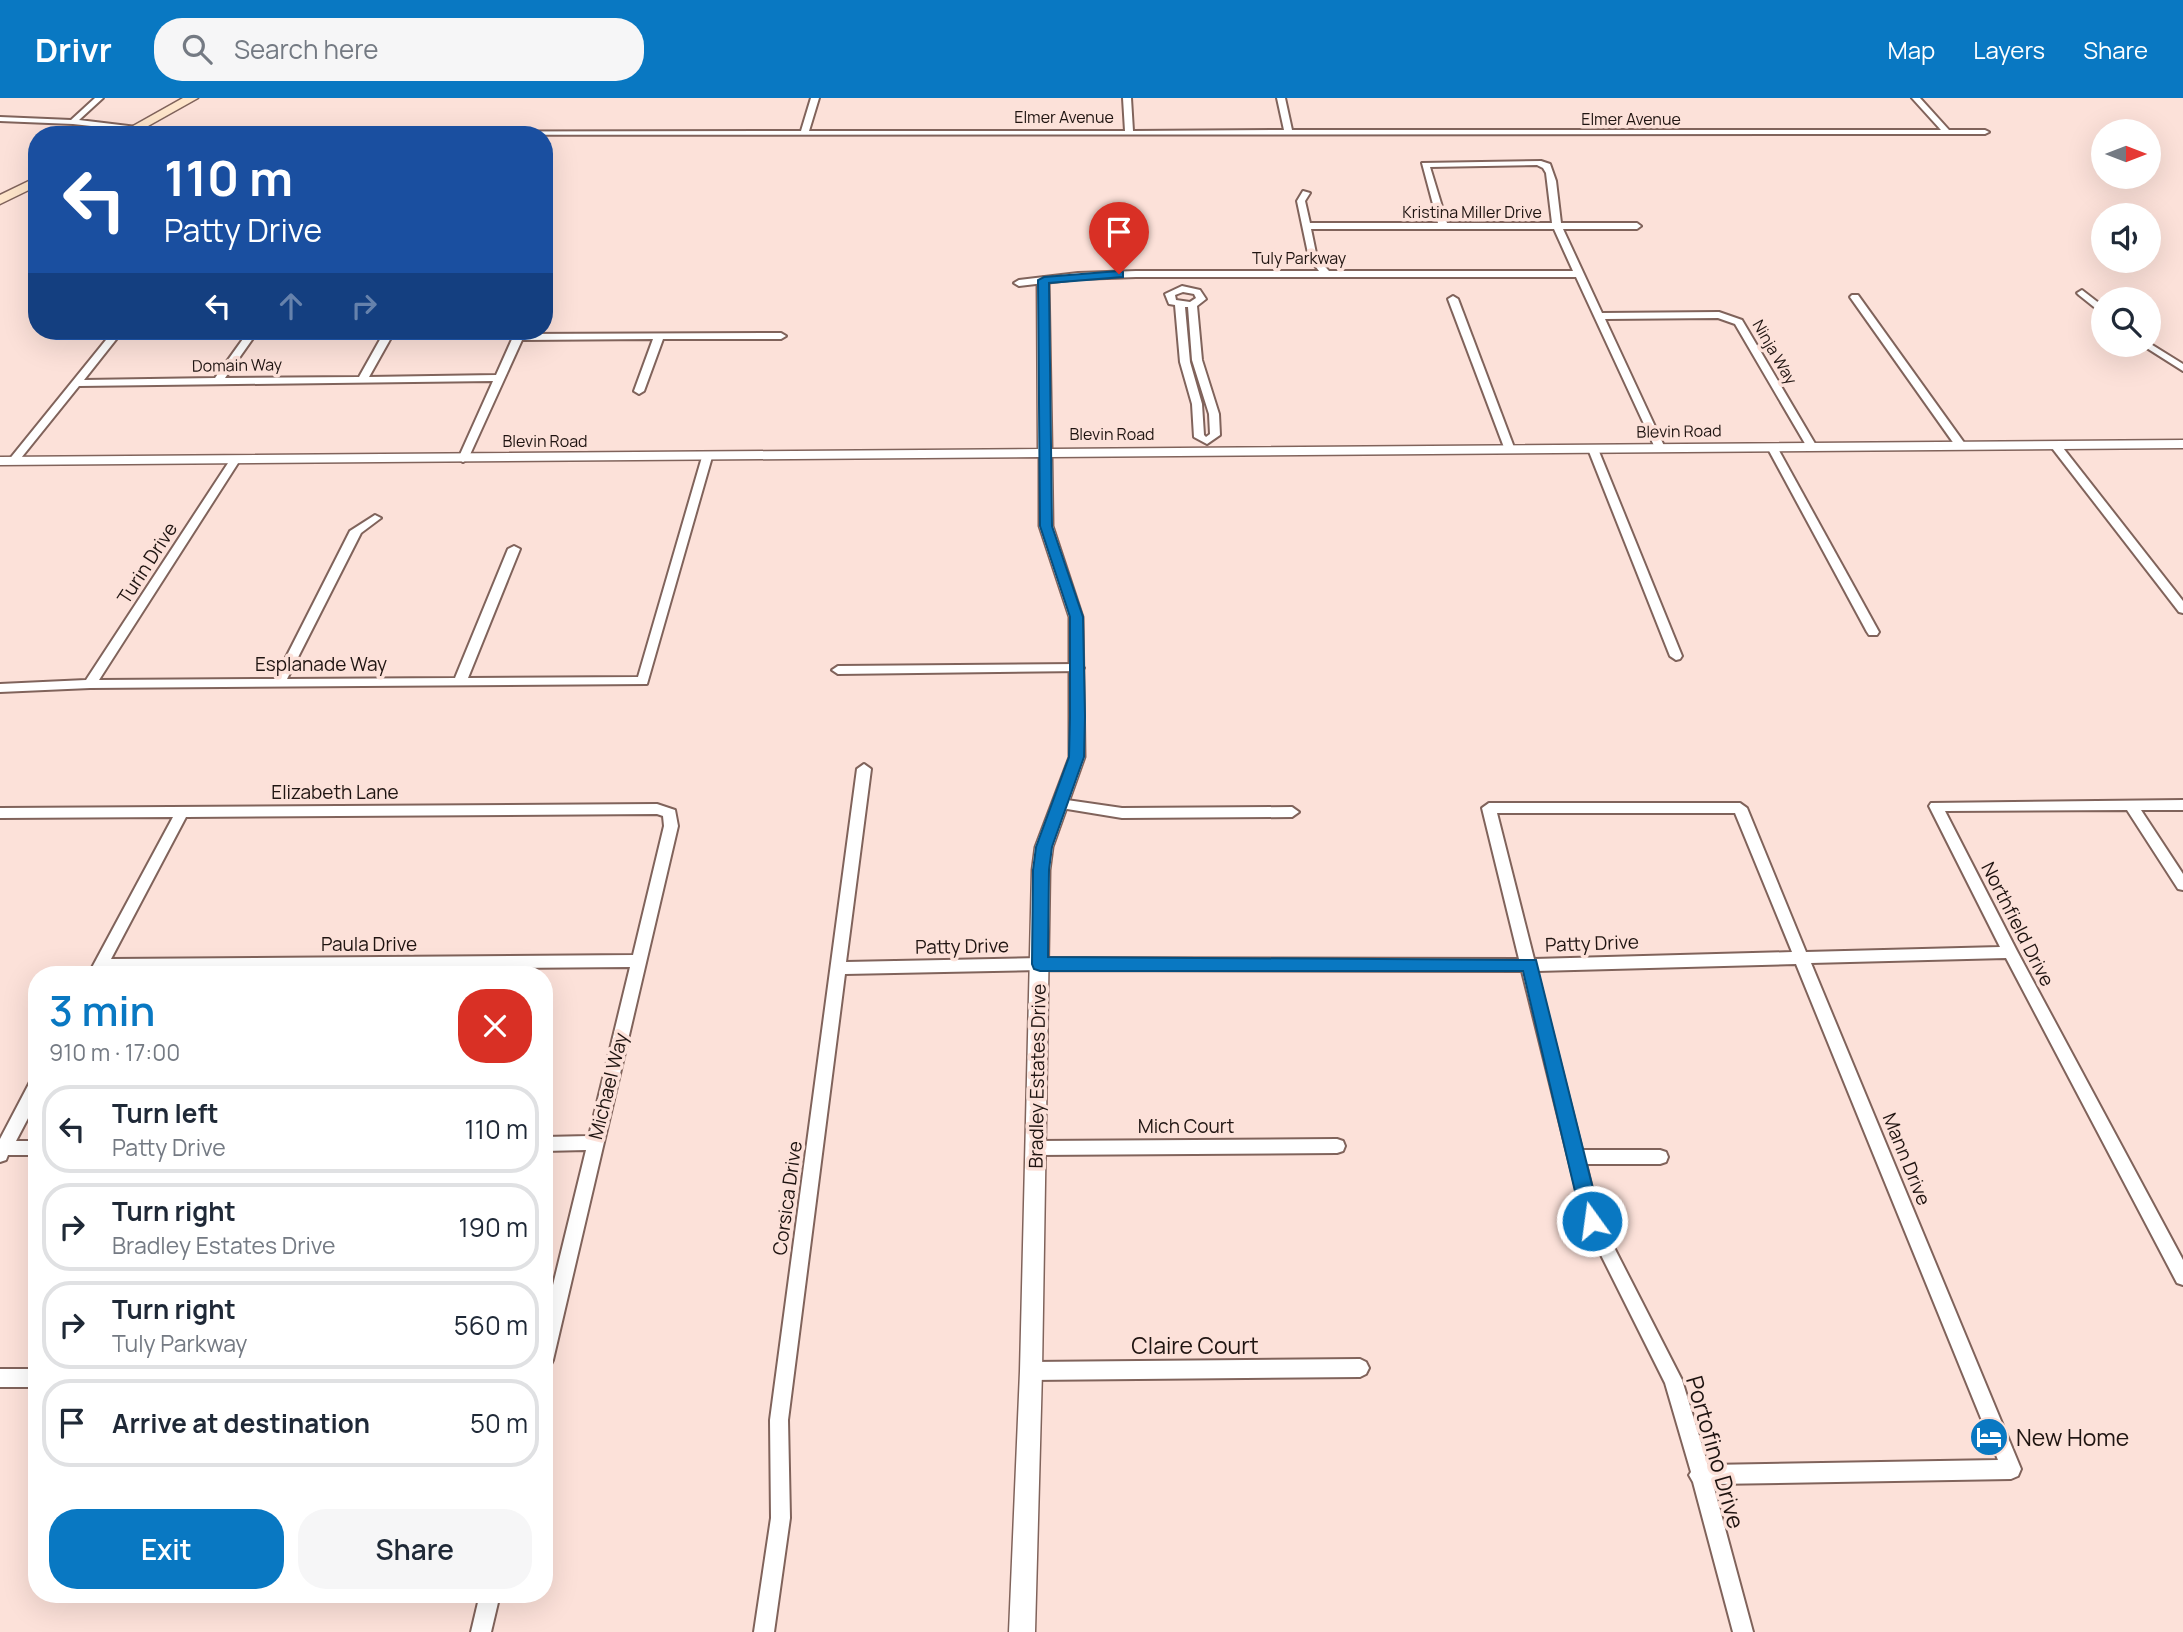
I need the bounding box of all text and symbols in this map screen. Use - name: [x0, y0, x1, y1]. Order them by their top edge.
- search box: [154, 18, 644, 81]
- text: Drivr: [35, 27, 112, 72]
- icon: search: [178, 30, 216, 68]
- text: Search here: [234, 31, 378, 67]
- text: Map: [1888, 33, 1935, 66]
- text: Layers: [1973, 33, 2045, 66]
- text: Share: [2083, 33, 2148, 66]
- street label: Elmer Avenue: [1014, 106, 1114, 128]
- street label: Elmer Avenue: [1581, 108, 1681, 130]
- north arrow: [2091, 119, 2161, 189]
- map controls: [2091, 119, 2161, 357]
- text: 110 m: [164, 144, 293, 211]
- icon: left: [49, 154, 140, 245]
- street label: Kristina Miller Drive: [1402, 201, 1542, 223]
- pin: [1089, 202, 1149, 274]
- button: sound: [2091, 203, 2161, 273]
- text: Patty Drive: [164, 208, 322, 252]
- icon: arrive: [1100, 213, 1138, 251]
- street label: Tuly Parkway: [1252, 247, 1347, 269]
- icon: left: [199, 287, 237, 325]
- icon: ahead: [272, 287, 310, 325]
- icon: right: [345, 287, 383, 325]
- button: search: [2091, 287, 2161, 357]
- street label: Ninja Way: [1748, 316, 1803, 389]
- street label: Domain Way: [192, 353, 283, 377]
- street label: Blevin Road: [1636, 419, 1722, 443]
- street label: Blevin Road: [1069, 423, 1155, 445]
- street label: Blevin Road: [502, 430, 588, 452]
- street label: Turin Drive: [111, 517, 183, 609]
- street label: Esplanade Way: [255, 651, 387, 677]
- street label: Elizabeth Lane: [271, 779, 399, 805]
- street label: Northfield Drive: [1975, 857, 2061, 991]
- street label: Patty Drive: [1545, 928, 1639, 958]
- street label: Paula Drive: [321, 931, 417, 957]
- street label: Patty Drive: [915, 932, 1009, 960]
- text: 3 min: [49, 981, 155, 1039]
- street label: Bradley Estates Drive: [1022, 983, 1052, 1169]
- button: close: [458, 989, 532, 1063]
- street label: Michael Way: [582, 1030, 634, 1142]
- text: 910 m · 17:00: [49, 1036, 180, 1068]
- text: Turn left: [112, 1095, 219, 1131]
- street label: Mann Drive: [1877, 1109, 1937, 1209]
- icon: left: [53, 1110, 91, 1148]
- text: 110 m: [465, 1111, 528, 1147]
- street label: Mich Court: [1138, 1113, 1234, 1139]
- text: Patty Drive: [112, 1131, 226, 1163]
- street label: Corsica Drive: [766, 1139, 808, 1257]
- position arrow: [1555, 1184, 1629, 1258]
- text: Turn right: [112, 1193, 236, 1229]
- icon: right: [53, 1208, 91, 1246]
- text: 190 m: [459, 1209, 528, 1245]
- text: Bradley Estates Drive: [112, 1229, 335, 1261]
- text: Turn right: [112, 1291, 236, 1327]
- icon: right: [53, 1306, 91, 1344]
- text: 560 m: [454, 1307, 528, 1343]
- text: Tuly Parkway: [112, 1327, 247, 1359]
- street label: Claire Court: [1131, 1329, 1259, 1361]
- street label: Portofino Drive: [1679, 1372, 1753, 1532]
- icon: arrive: [53, 1404, 91, 1442]
- text: Arrive at destination: [112, 1405, 370, 1441]
- text: 50 m: [470, 1405, 528, 1441]
- hotel icon: New Home: [1968, 1416, 2010, 1458]
- place label: New Home: [2016, 1421, 2129, 1453]
- button: Exit: [49, 1509, 284, 1589]
- button: Share: [298, 1509, 532, 1589]

